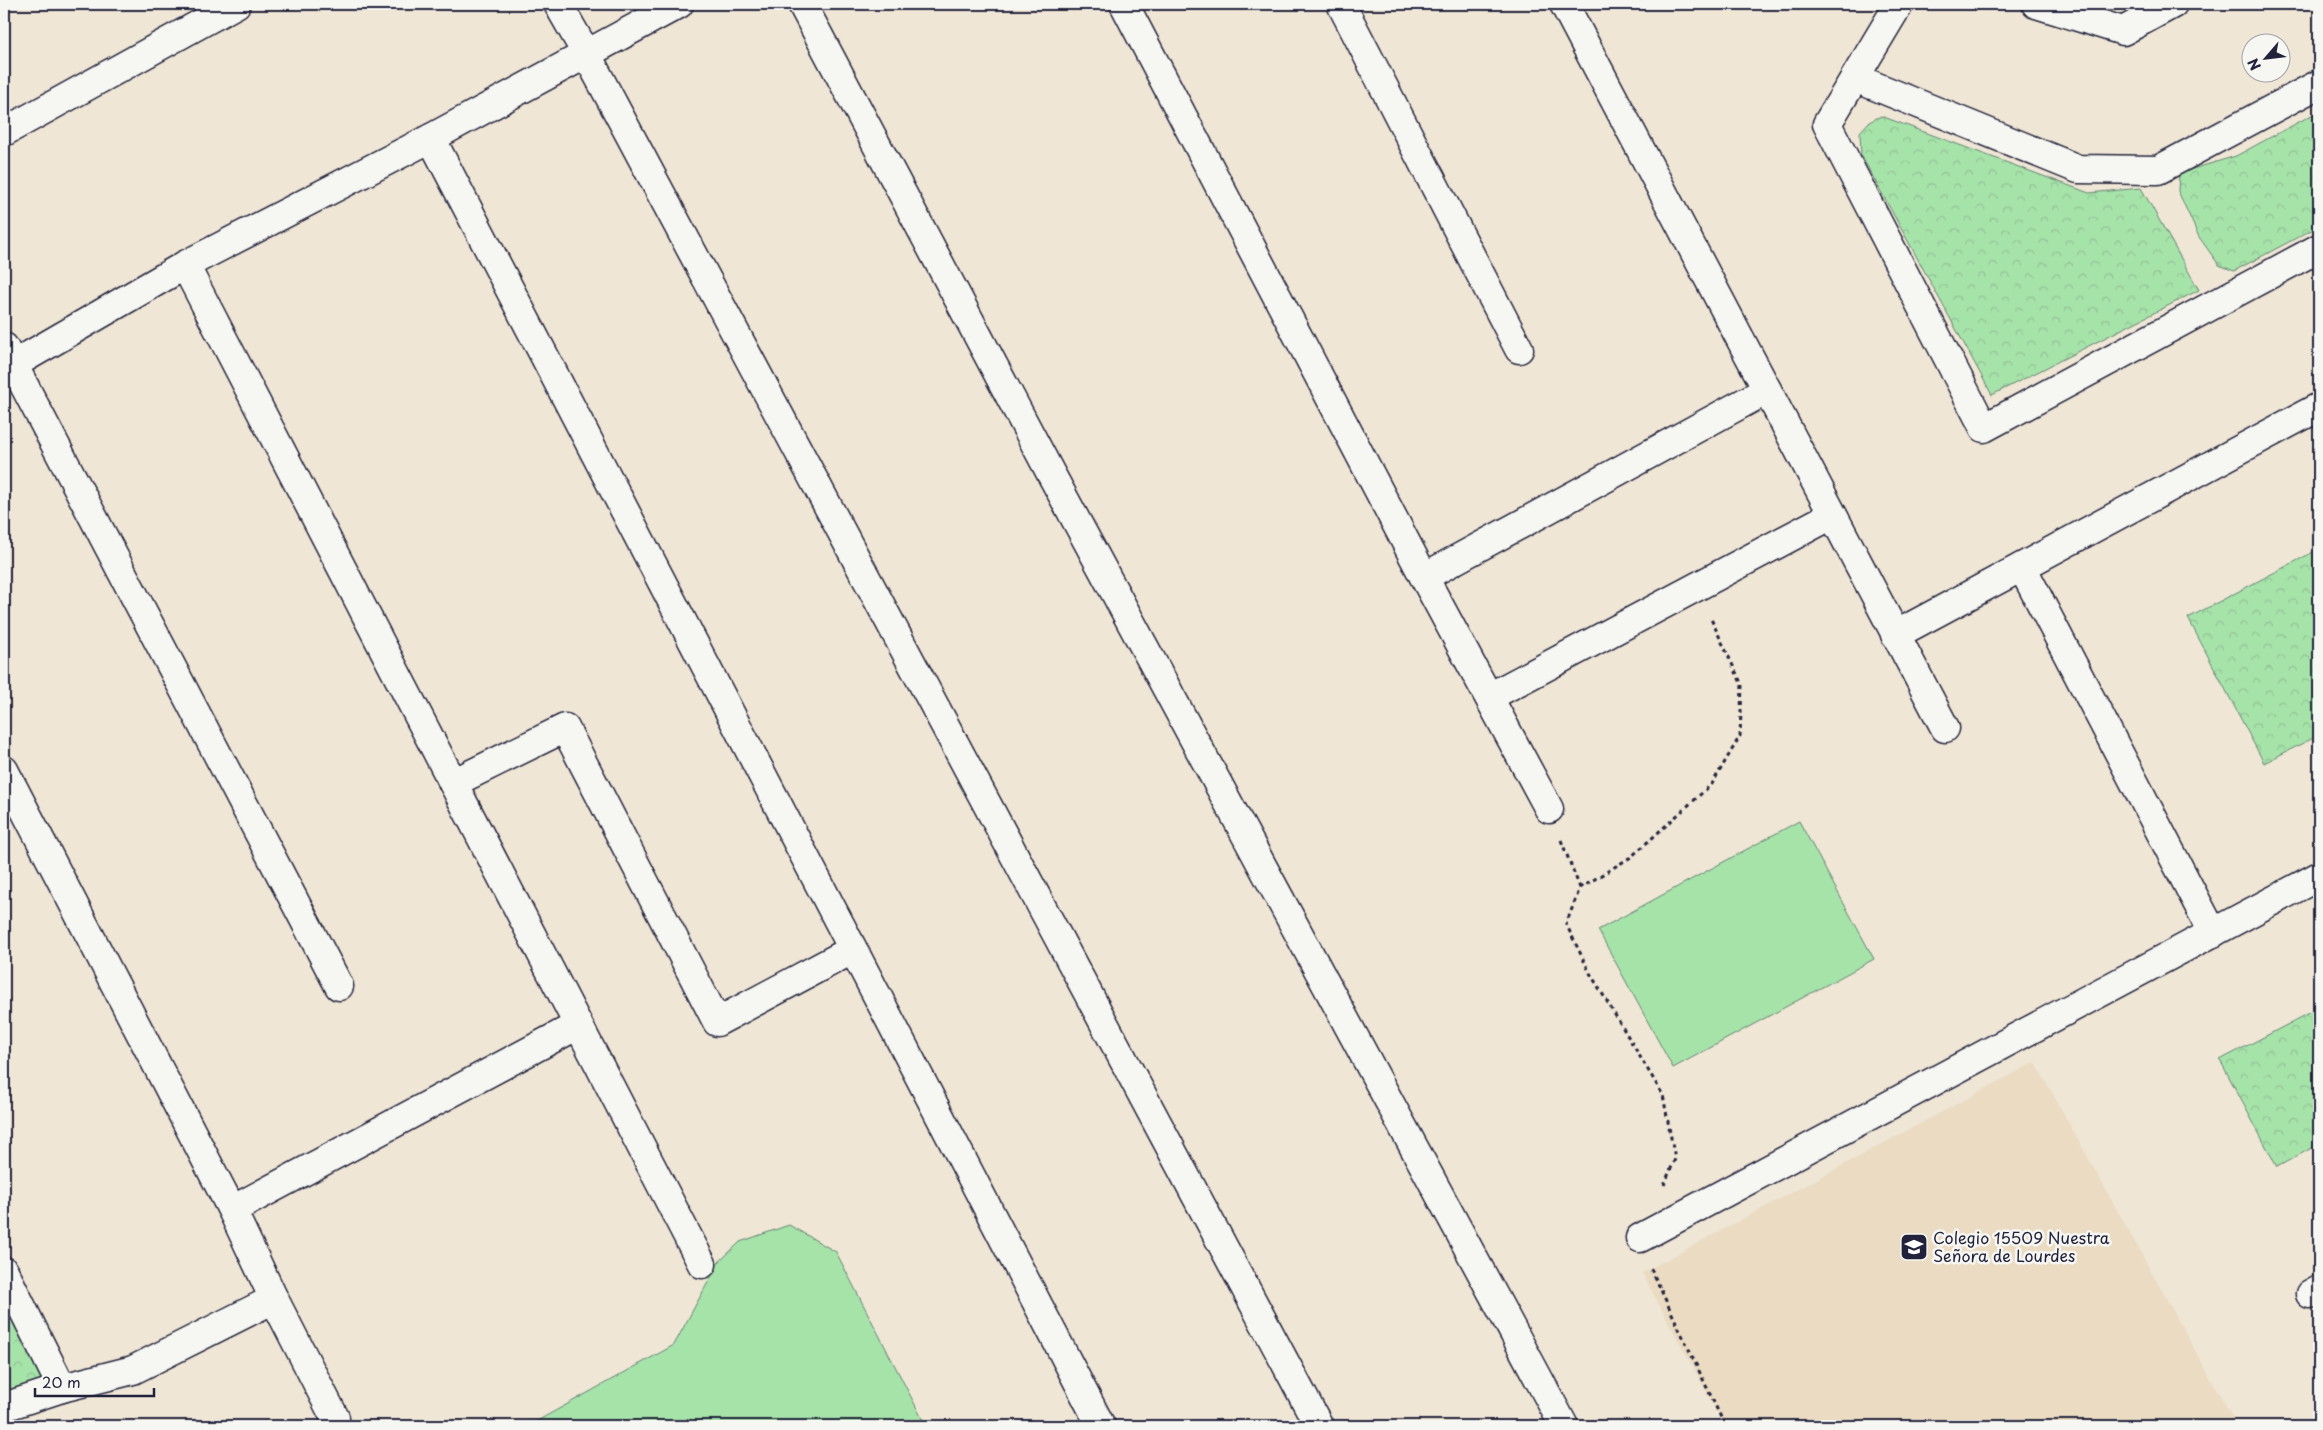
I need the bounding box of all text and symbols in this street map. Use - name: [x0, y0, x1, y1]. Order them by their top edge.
- north arrow: [2240, 32, 2290, 82]
- text: N: [2242, 55, 2266, 74]
- place label: Colegio 15509 Nuestra Señora de Lourdes: [1933, 1225, 2110, 1267]
- school or university icon: Colegio 15509 Nuestra Señora de Lourdes: [1899, 1232, 1929, 1262]
- scale bar: [35, 1365, 154, 1397]
- text: 20 m: [42, 1370, 81, 1393]

